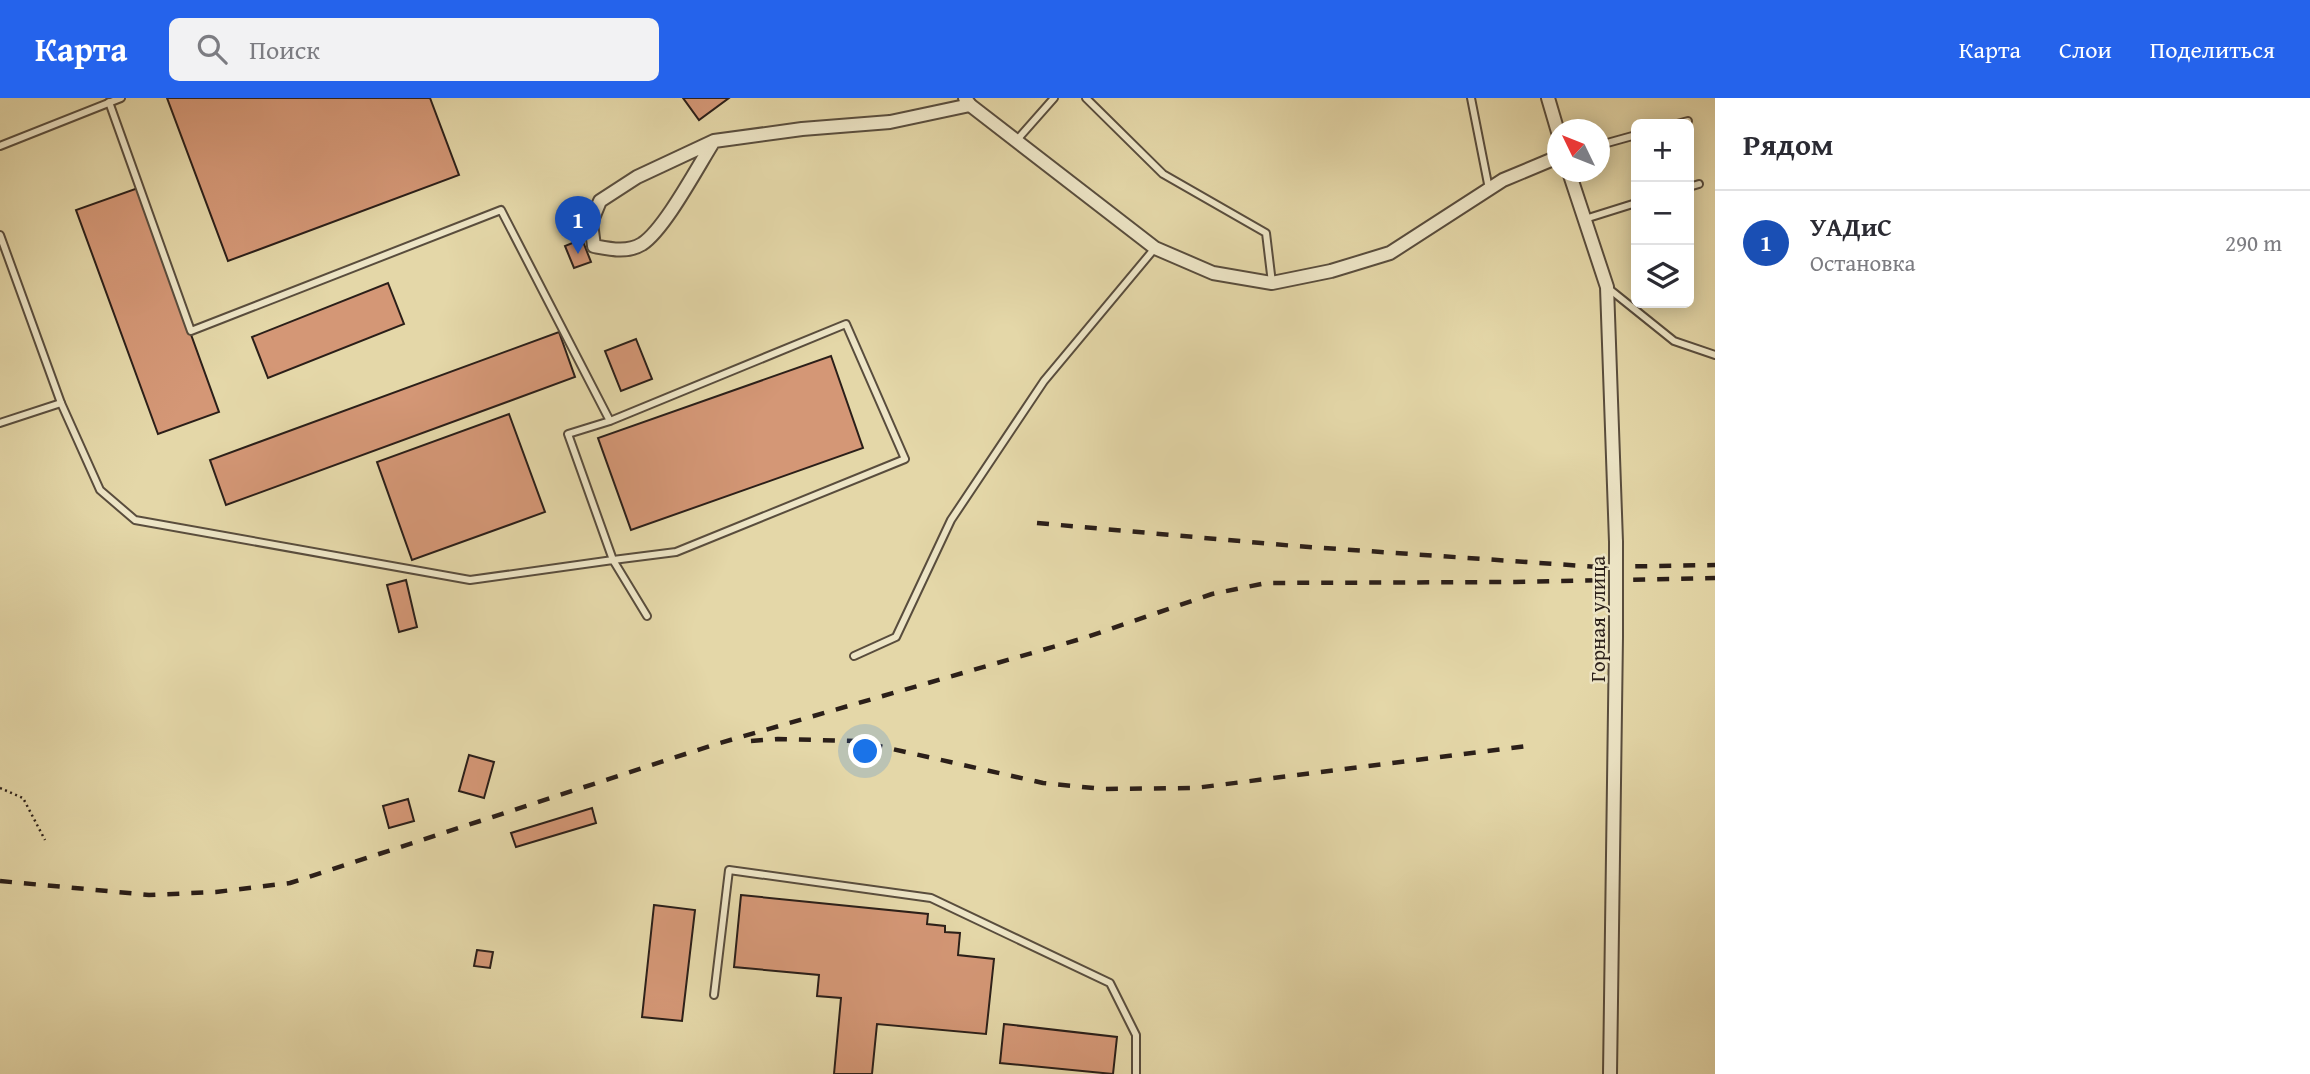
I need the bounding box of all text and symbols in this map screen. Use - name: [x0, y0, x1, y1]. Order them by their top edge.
- search box: [169, 18, 659, 81]
- text: Карта: [35, 25, 127, 73]
- icon: search: [193, 30, 231, 68]
- text: Поиск: [249, 30, 320, 69]
- text: Карта: [1959, 32, 2021, 67]
- text: Слои: [2059, 32, 2112, 67]
- text: Поделиться: [2150, 32, 2275, 67]
- north arrow: [1547, 119, 1610, 182]
- map controls: [1631, 119, 1694, 308]
- button: +: [1631, 119, 1694, 182]
- text: Рядом: [1743, 122, 1834, 166]
- button: −: [1631, 182, 1694, 245]
- pin: 1: [555, 196, 601, 254]
- text: УАДиС: [1810, 207, 1892, 246]
- text: 1: [1760, 226, 1772, 259]
- text: 290 m: [2225, 226, 2282, 259]
- button: layers: [1631, 245, 1694, 308]
- text: Остановка: [1810, 246, 1916, 279]
- street label: Горная улица: [1582, 556, 1613, 682]
- your location: [848, 734, 882, 768]

